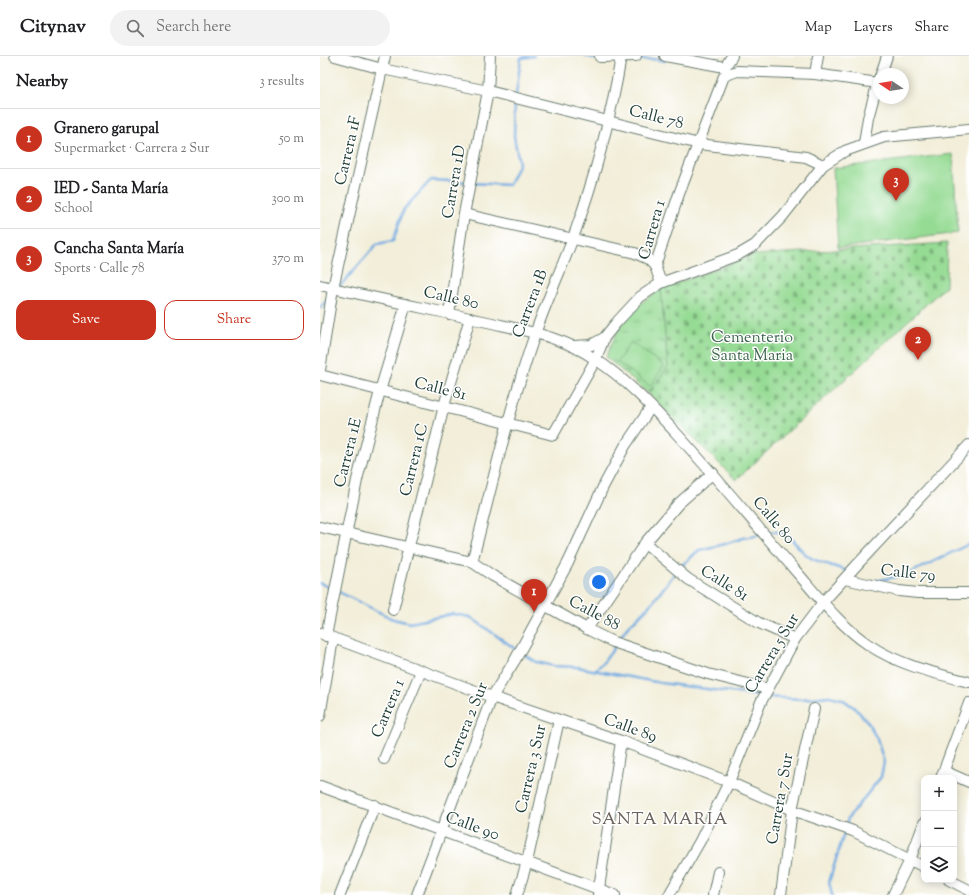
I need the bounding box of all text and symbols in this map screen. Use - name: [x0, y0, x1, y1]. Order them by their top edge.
- search box: [110, 10, 390, 46]
- text: Citynav: [20, 14, 86, 41]
- icon: search: [124, 17, 146, 39]
- text: Search here: [156, 17, 231, 38]
- text: Map: [805, 18, 832, 38]
- text: Layers: [854, 18, 892, 38]
- text: Share: [914, 18, 949, 38]
- north arrow: [873, 68, 909, 104]
- text: Nearby: [16, 70, 68, 94]
- text: 3 results: [259, 73, 304, 91]
- street label: Calle 78: [626, 100, 686, 136]
- street label: Carrera 1F: [330, 114, 368, 188]
- text: Granero garupal: [54, 119, 159, 140]
- text: 1: [27, 130, 31, 148]
- text: 50 m: [279, 130, 304, 148]
- text: Supermarket · Carrera 2 Sur: [54, 140, 209, 158]
- street label: Carrera 1D: [437, 143, 473, 221]
- pin: 3: [883, 168, 909, 201]
- text: IED - Santa María: [54, 179, 168, 200]
- text: 2: [26, 190, 32, 208]
- text: 300 m: [272, 190, 304, 208]
- street label: Carrera 1: [633, 197, 673, 263]
- text: School: [54, 200, 93, 218]
- text: Cancha Santa María: [54, 239, 184, 260]
- text: 3: [26, 250, 32, 268]
- text: 370 m: [272, 250, 304, 268]
- text: Sports · Calle 78: [54, 260, 145, 278]
- street label: Carrera 1B: [507, 266, 555, 342]
- street label: Calle 80: [421, 281, 481, 317]
- button: Save: [16, 300, 156, 340]
- button: Share: [164, 300, 304, 340]
- park label: Cementerio Santa Maria: [711, 327, 794, 368]
- pin: 2: [905, 327, 931, 360]
- street label: Calle 81: [411, 372, 469, 408]
- street label: Carrera 1E: [329, 415, 369, 490]
- street label: Carrera 1C: [395, 421, 435, 499]
- street label: Calle 80: [746, 492, 800, 550]
- street label: Calle 81: [695, 560, 753, 608]
- street label: Calle 79: [879, 560, 937, 588]
- your location: [589, 572, 609, 592]
- pin: 1: [521, 579, 547, 612]
- street label: Calle 88: [564, 591, 624, 637]
- street label: Carrera 5 Sur: [740, 610, 806, 698]
- street label: Carrera 1: [366, 676, 412, 742]
- street label: Carrera 2 Sur: [439, 679, 495, 773]
- street label: Calle 89: [600, 709, 660, 749]
- street label: Carrera 3 Sur: [511, 722, 553, 816]
- street label: Carrera 7 Sur: [762, 752, 800, 846]
- map controls: [921, 775, 957, 883]
- button: +: [921, 775, 957, 811]
- street label: Calle 90: [442, 807, 502, 847]
- district label: SANTA MARIA: [592, 808, 728, 832]
- button: −: [921, 811, 957, 847]
- button: layers: [921, 847, 957, 883]

